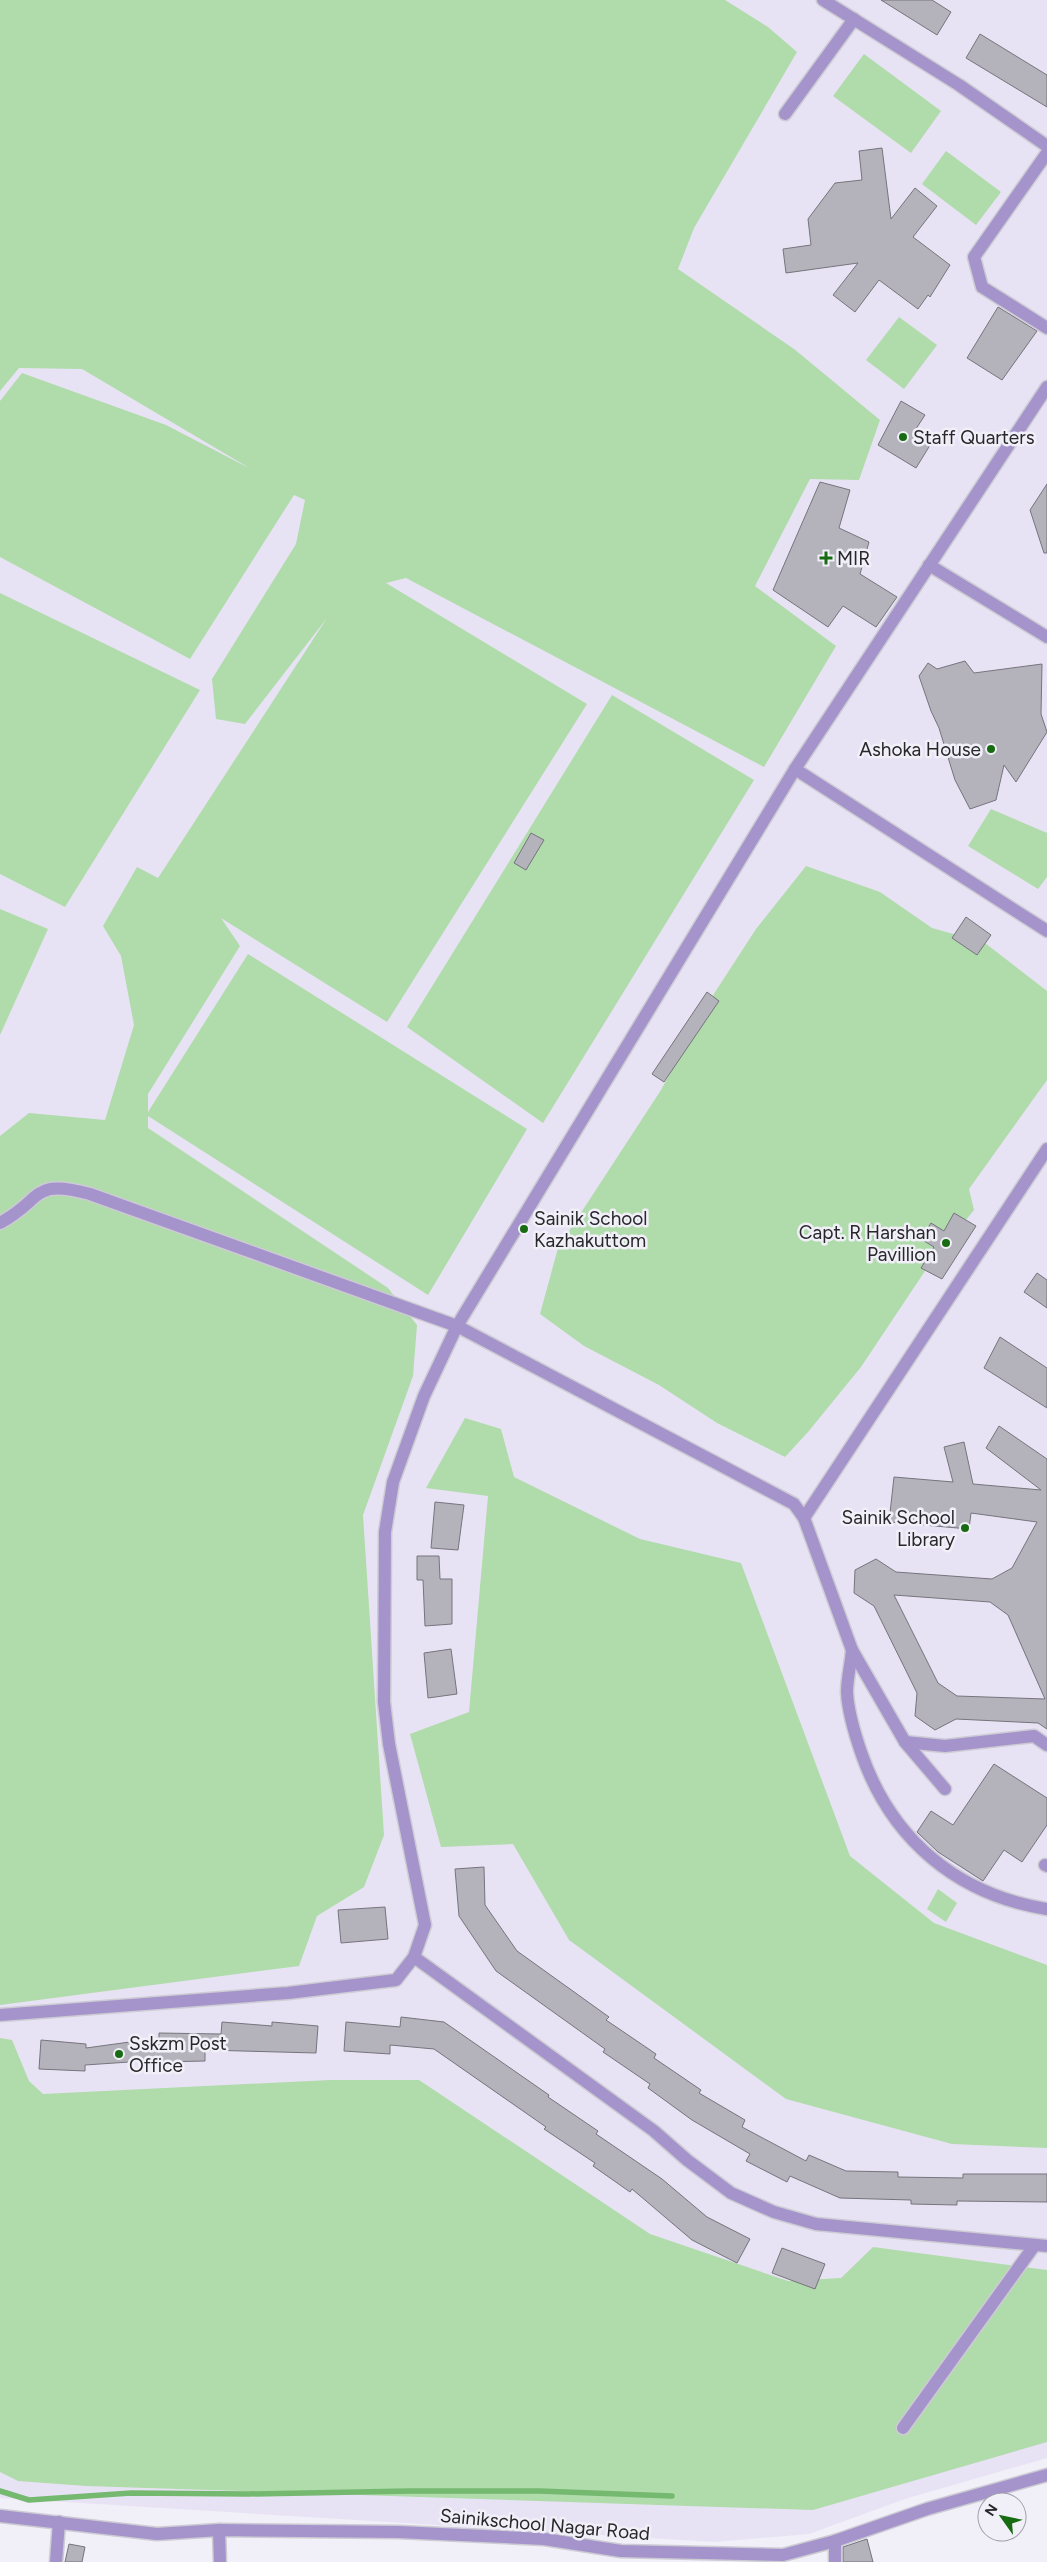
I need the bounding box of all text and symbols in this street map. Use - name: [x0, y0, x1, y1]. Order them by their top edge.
- place label: Staff Quarters: [913, 426, 1035, 449]
- marker: Staff Quarters: [897, 431, 909, 443]
- place label: MIR: [837, 547, 870, 570]
- marker: MIR: [819, 551, 833, 565]
- place label: Ashoka House: [859, 738, 981, 761]
- marker: Ashoka House: [985, 743, 997, 755]
- place label: Sainik School Kazhakuttom: [534, 1207, 647, 1252]
- place label: Capt. R Harshan Pavillion: [799, 1221, 936, 1266]
- marker: Sainik School Kazhakuttom: [518, 1223, 530, 1235]
- marker: Capt. R Harshan Pavillion: [940, 1237, 952, 1249]
- place label: Sainik School Library: [842, 1506, 955, 1551]
- marker: Sainik School Library: [959, 1522, 971, 1534]
- place label: Sskzm Post Office: [129, 2032, 227, 2077]
- marker: Sskzm Post Office: [113, 2048, 125, 2060]
- north arrow: [977, 2492, 1027, 2542]
- text: N: [981, 2501, 1002, 2519]
- street label: Sainikschool Nagar Road: [439, 2504, 651, 2545]

